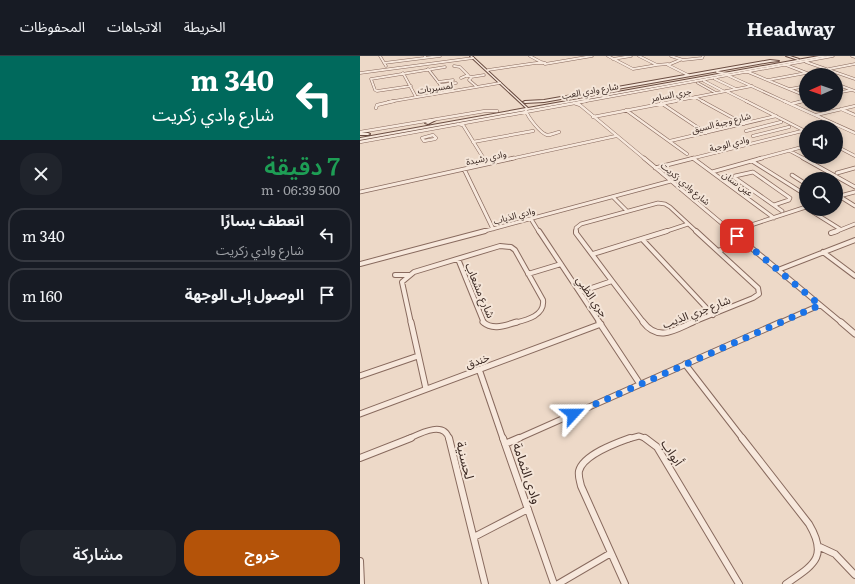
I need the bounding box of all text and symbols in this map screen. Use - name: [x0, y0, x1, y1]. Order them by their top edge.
- text: Headway: [747, 14, 835, 42]
- text: المحفوظات: [20, 16, 85, 36]
- text: الاتجاهات: [107, 16, 162, 36]
- text: الخريطة: [184, 16, 226, 36]
- text: 340 m: [191, 58, 274, 100]
- north arrow: [799, 68, 843, 112]
- map controls: [799, 68, 843, 216]
- icon: left: [288, 72, 340, 124]
- street label: لمسيربات: [416, 77, 454, 97]
- street label: شارع وادي العب: [560, 78, 620, 103]
- street label: جري السامر: [649, 83, 692, 106]
- text: شارع وادي زكريت: [152, 100, 274, 127]
- street label: شارع وجبة السيق: [690, 108, 752, 137]
- button: sound: [799, 120, 843, 164]
- street label: وادي الوجبة: [708, 131, 751, 156]
- street label: وادي رشيدة: [465, 146, 508, 169]
- text: 7 دقيقة: [264, 147, 340, 182]
- button: close: [20, 153, 62, 195]
- street label: شارع وادي زكريت: [657, 158, 714, 209]
- street label: عين سنان: [720, 167, 757, 199]
- button: search: [799, 172, 843, 216]
- text: 500 m · 06:39: [261, 180, 340, 199]
- street label: وادي الذياب: [492, 203, 537, 228]
- text: انعطف يسارًا: [220, 208, 304, 231]
- pin: [720, 219, 754, 253]
- text: 340 m: [22, 224, 65, 247]
- icon: left: [316, 224, 338, 246]
- icon: arrive: [726, 225, 748, 247]
- text: شارع وادي زكريت: [216, 240, 304, 259]
- street label: شارع مشعاب: [461, 260, 500, 321]
- street label: جري الظبي: [571, 272, 613, 322]
- text: الوصول إلى الوجهة: [185, 282, 304, 305]
- text: 160 m: [22, 284, 62, 307]
- icon: arrive: [316, 284, 338, 306]
- street label: شارع جري الذيب: [660, 291, 734, 334]
- street label: خندق: [463, 348, 492, 372]
- position arrow: [552, 393, 594, 435]
- street label: أبواب: [657, 435, 689, 469]
- street label: لحسنية: [452, 439, 480, 481]
- street label: وادى الثمامة: [509, 440, 547, 506]
- button: مشاركة: [20, 530, 176, 576]
- button: خروج: [184, 530, 340, 576]

